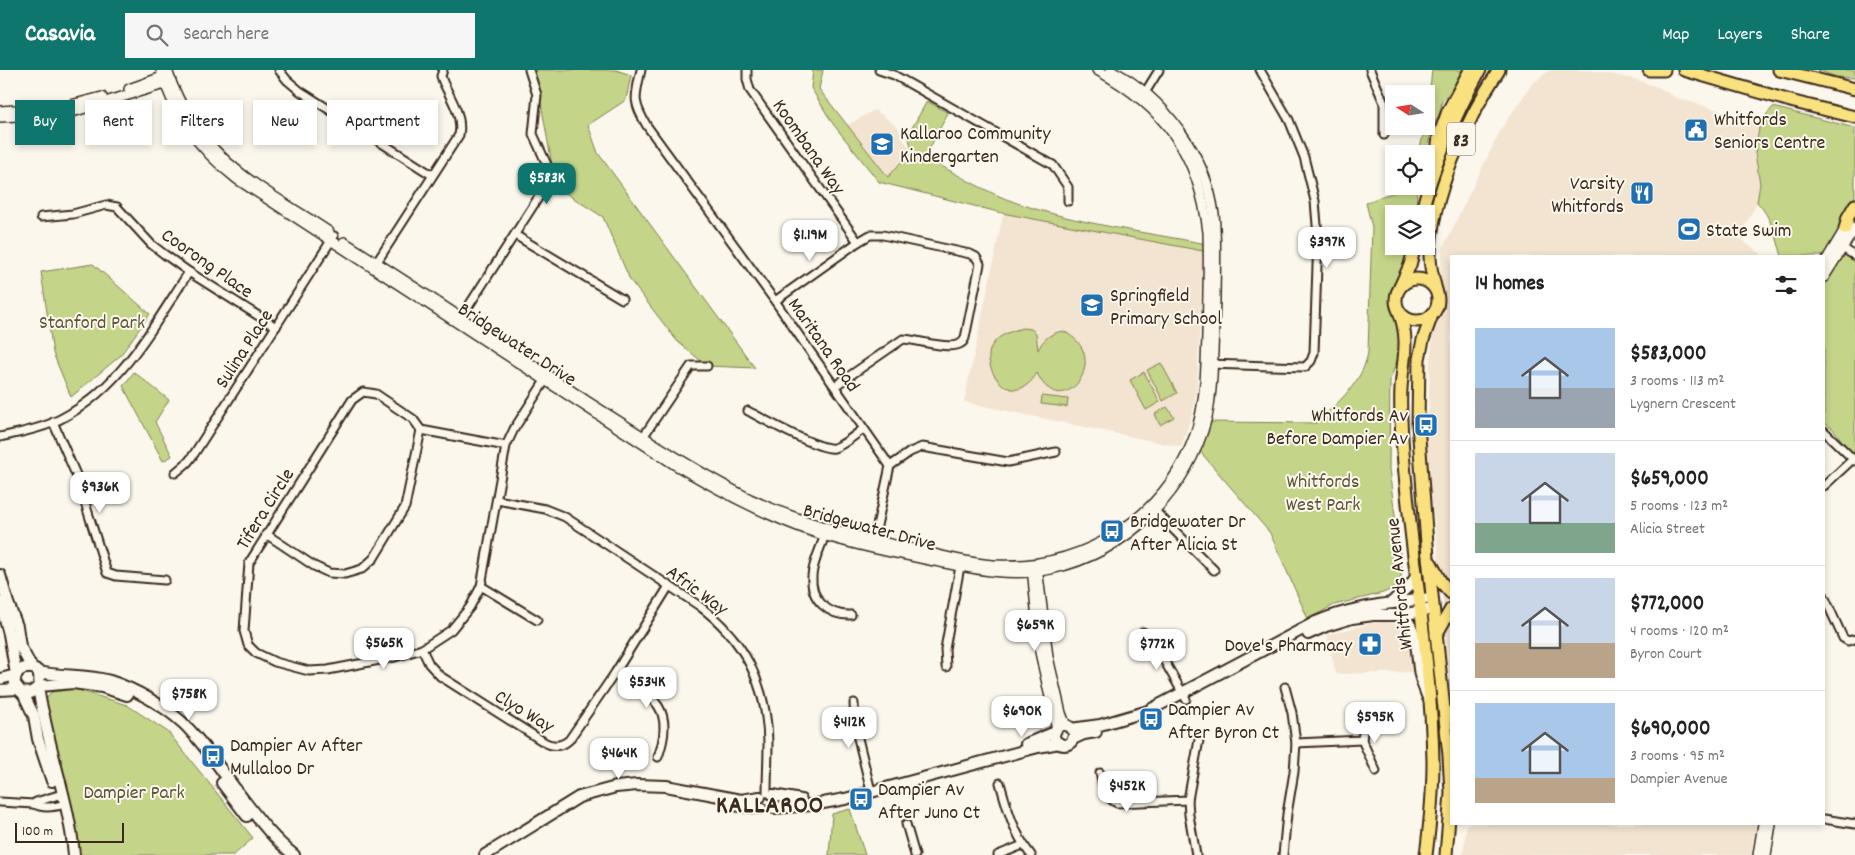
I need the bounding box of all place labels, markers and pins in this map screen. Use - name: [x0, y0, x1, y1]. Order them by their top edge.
- place label: Whitfords Seniors Centre: [1714, 107, 1826, 158]
- public building icon: Whitfords Seniors Centre: [1683, 117, 1709, 143]
- place label: Kallaroo Community Kindergarten: [900, 121, 1051, 172]
- school or university icon: Kallaroo Community Kindergarten: [869, 131, 895, 157]
- pin: $583K: [512, 162, 582, 205]
- place label: Varsity Whitfords: [1551, 171, 1625, 222]
- restaurant icon: Varsity Whitfords: [1629, 180, 1655, 206]
- sports icon: State Swim: [1676, 216, 1702, 242]
- place label: State Swim: [1706, 218, 1791, 246]
- pin: $1.19M: [769, 220, 851, 262]
- pin: $397K: [1292, 226, 1362, 269]
- place label: Springfield Primary School: [1110, 283, 1222, 334]
- school or university icon: Springfield Primary School: [1079, 292, 1105, 318]
- place label: Whitfords Av Before Dampier Av: [1267, 403, 1409, 454]
- bus stop icon: Whitfords Av Before Dampier Av: [1413, 412, 1439, 438]
- pin: $936K: [65, 472, 135, 514]
- place label: Bridgewater Dr After Alicia St: [1130, 509, 1246, 560]
- bus stop icon: Bridgewater Dr After Alicia St: [1099, 518, 1125, 544]
- pin: $659K: [1000, 610, 1070, 652]
- pin: $565K: [349, 628, 419, 670]
- pin: $772K: [1122, 628, 1192, 671]
- pharmacy icon: Dove's Pharmacy: [1357, 631, 1383, 657]
- place label: Dove's Pharmacy: [1224, 633, 1353, 661]
- pin: $534K: [612, 666, 682, 709]
- pin: $758K: [154, 678, 224, 721]
- pin: $690K: [987, 696, 1057, 738]
- place label: Dampier Av After Byron Ct: [1168, 697, 1279, 748]
- pin: $595K: [1340, 702, 1410, 744]
- pin: $412K: [814, 706, 884, 749]
- bus stop icon: Dampier Av After Byron Ct: [1138, 706, 1164, 732]
- place label: Dampier Av After Mullaloo Dr: [230, 733, 363, 784]
- pin: $464K: [584, 738, 654, 780]
- bus stop icon: Dampier Av After Mullaloo Dr: [200, 743, 226, 769]
- pin: $452K: [1092, 770, 1162, 813]
- place label: Dampier Av After Juno Ct: [878, 777, 980, 828]
- bus stop icon: Dampier Av After Juno Ct: [848, 786, 874, 812]

